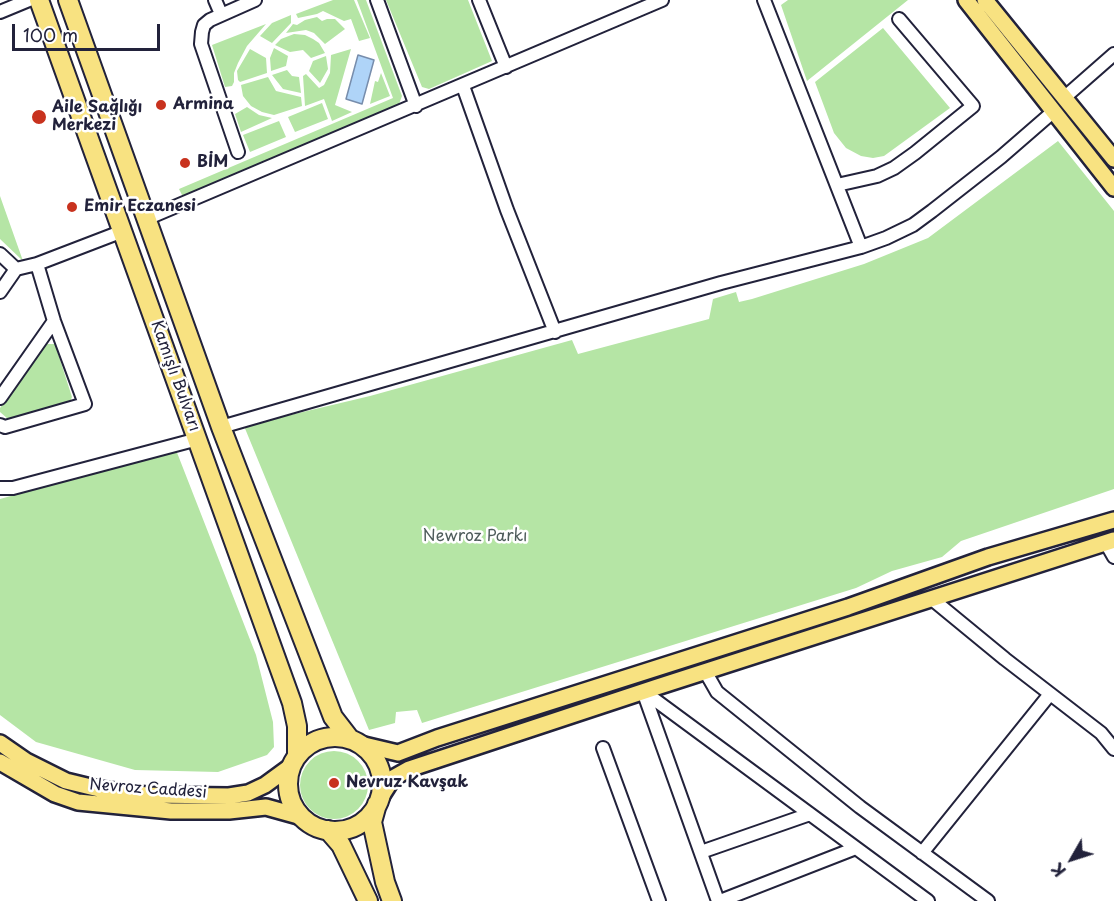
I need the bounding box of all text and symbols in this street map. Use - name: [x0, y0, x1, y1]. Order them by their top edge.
- scale bar: [15, 12, 164, 50]
- text: 100 m: [23, 21, 78, 48]
- place label: Armina: [173, 95, 234, 115]
- place label: Aile Sağlığı Merkezi: [52, 98, 142, 136]
- marker: Armina: [154, 98, 168, 112]
- marker: Aile Sağlığı Merkezi: [30, 108, 48, 126]
- place label: BİM: [197, 153, 228, 173]
- marker: BİM: [178, 156, 192, 170]
- place label: Emir Eczanesi: [84, 197, 196, 217]
- marker: Emir Eczanesi: [65, 200, 79, 214]
- street label: Kamışlı Bulvarı: [146, 318, 204, 434]
- park label: Newroz Parkı: [422, 527, 528, 547]
- place label: Nevruz Kavşak: [346, 773, 468, 793]
- street label: Nevroz Caddesi: [89, 775, 207, 803]
- marker: Nevruz Kavşak: [327, 776, 341, 790]
- north arrow: [1042, 829, 1102, 889]
- text: K: [1045, 858, 1071, 882]

